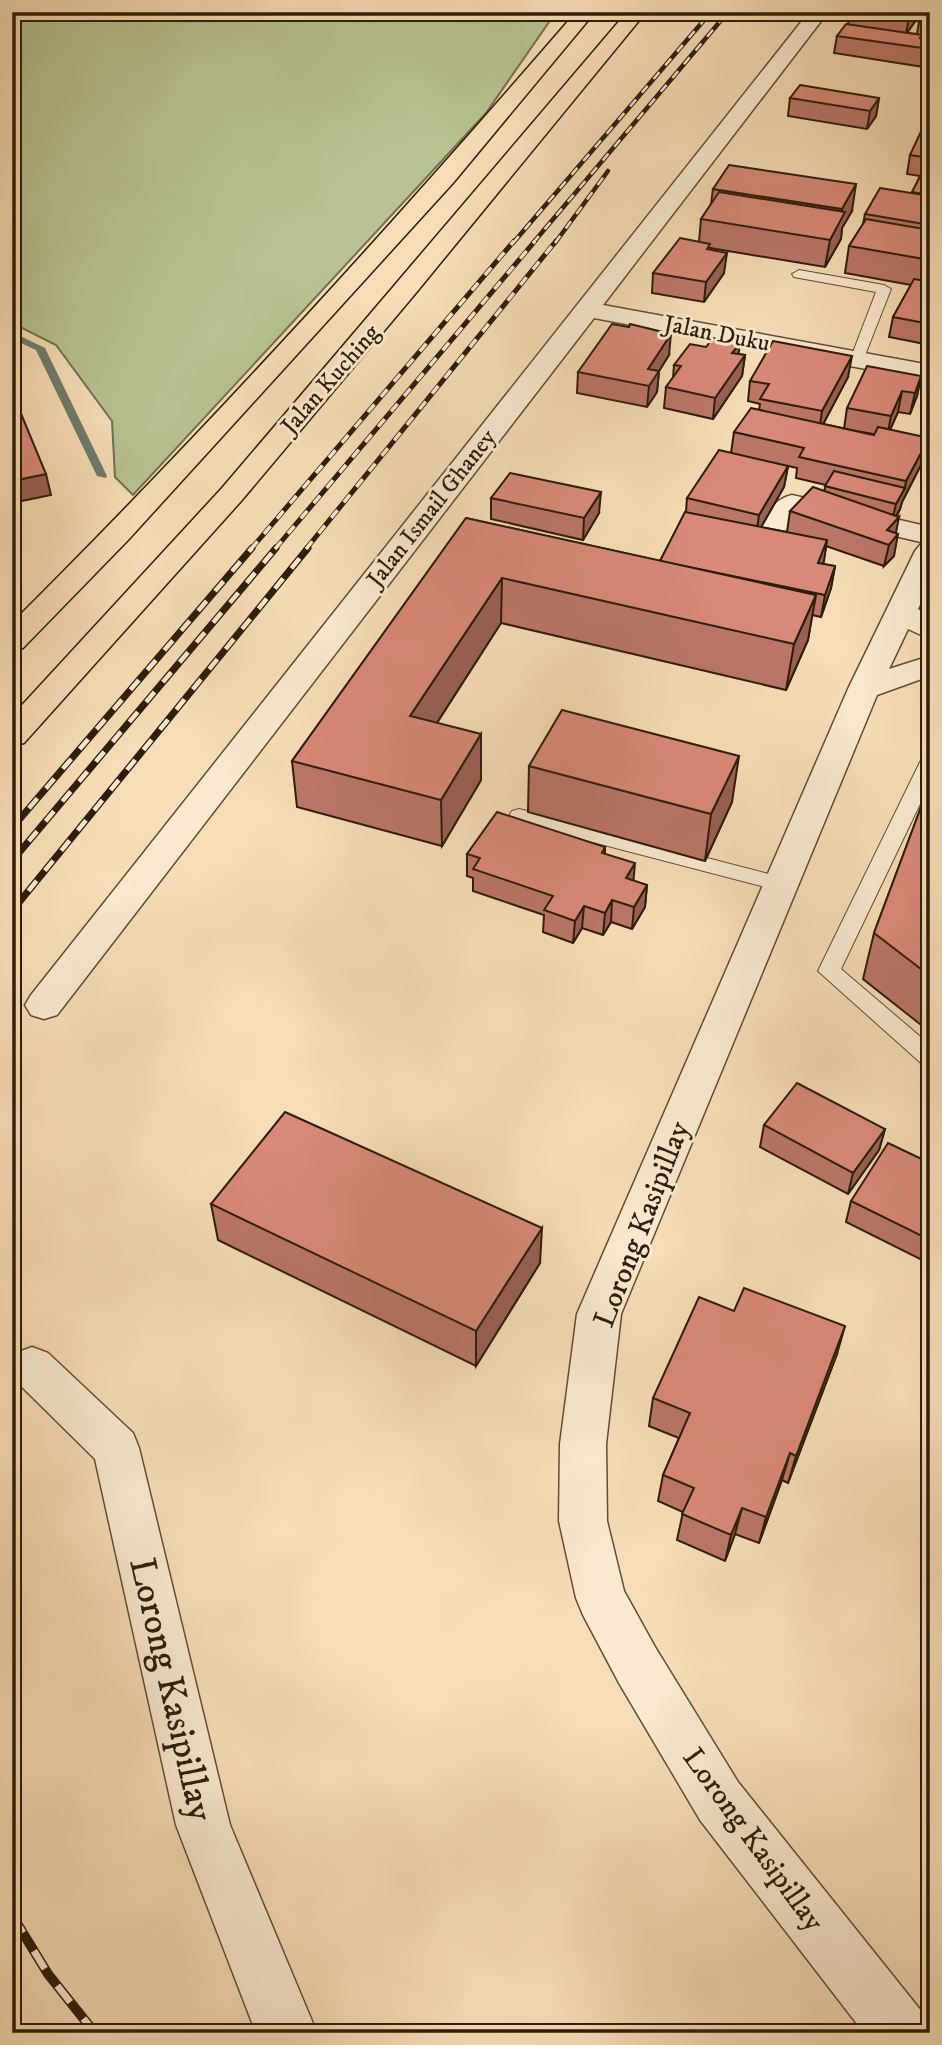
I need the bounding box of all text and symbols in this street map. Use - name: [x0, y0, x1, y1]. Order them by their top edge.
- street label: Jalan Duku: [659, 309, 772, 359]
- street label: Jalan Kuching: [274, 318, 387, 442]
- street label: Jalan Ismail Ghaney: [360, 423, 503, 595]
- street label: Lorong Kasipillay: [586, 1116, 699, 1333]
- street label: Lorong Kasipillay: [117, 1553, 224, 1826]
- street label: Lorong Kasipillay: [674, 1741, 832, 1939]

